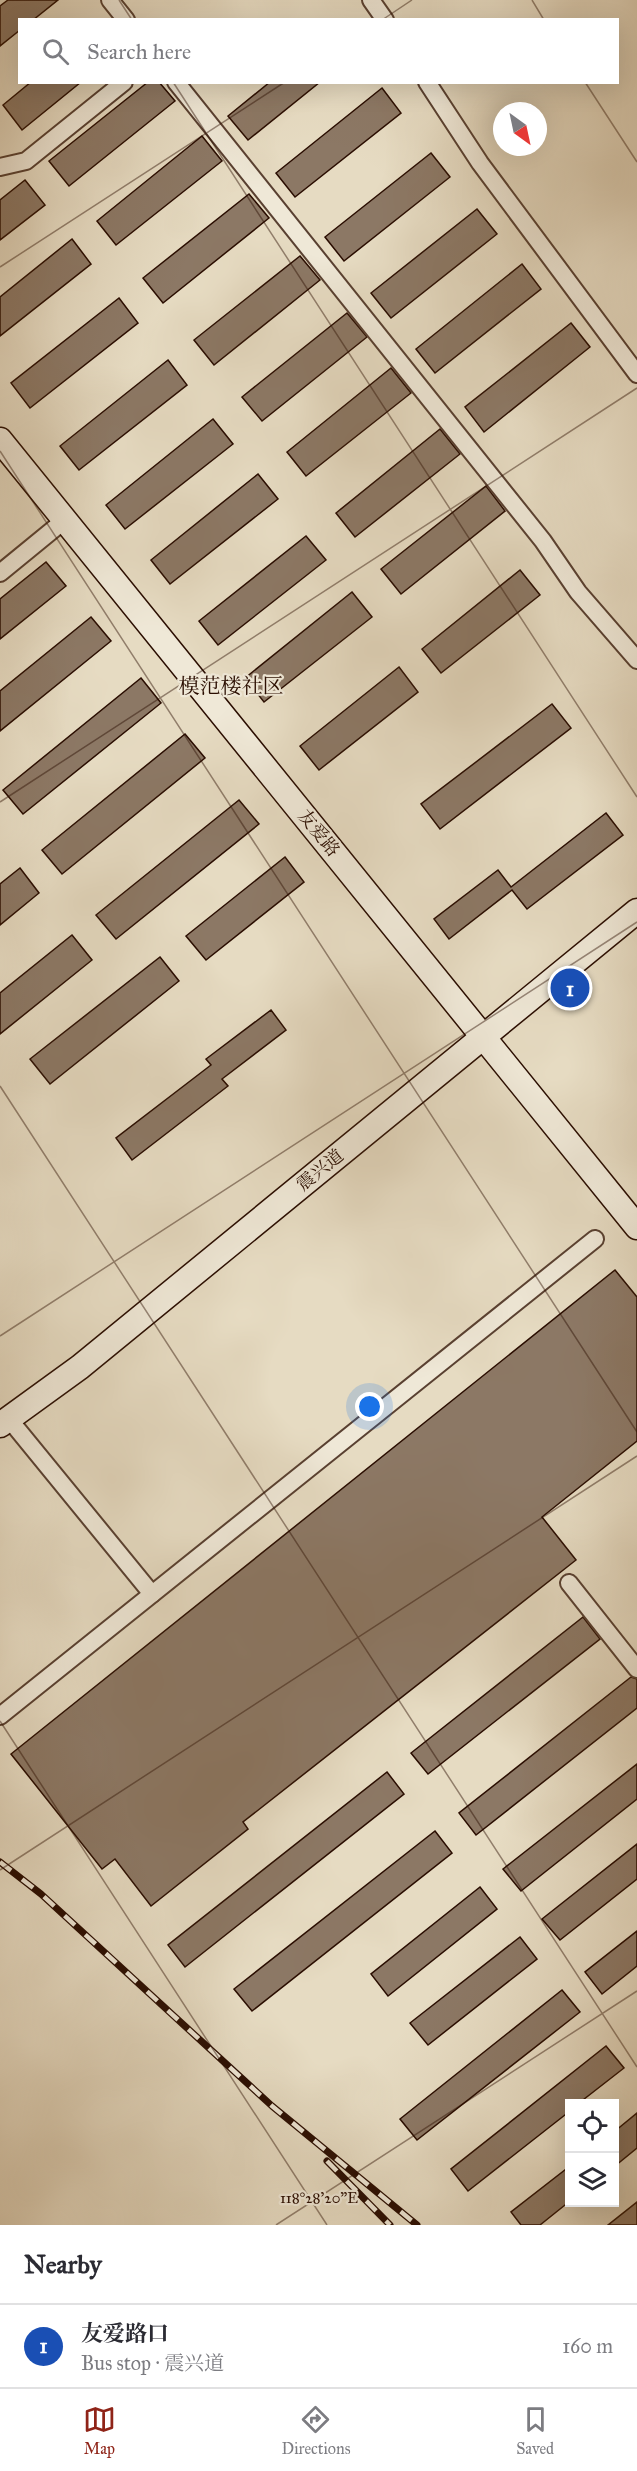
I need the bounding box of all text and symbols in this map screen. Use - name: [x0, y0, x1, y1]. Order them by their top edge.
- search box: [18, 18, 619, 84]
- icon: search: [39, 35, 72, 68]
- text: Search here: [87, 38, 191, 65]
- north arrow: [493, 102, 547, 156]
- district label: 模范楼社区: [179, 673, 284, 699]
- street label: 友爱路: [293, 805, 345, 861]
- pin: 1: [550, 966, 590, 1010]
- street label: 震兴道: [292, 1144, 348, 1196]
- your location: [355, 1392, 384, 1421]
- map controls: [565, 2099, 619, 2207]
- button: locate: [565, 2099, 619, 2153]
- button: layers: [565, 2153, 619, 2207]
- text: 118°28'20"E: [280, 2189, 358, 2207]
- text: Nearby: [24, 2248, 102, 2280]
- text: 友爱路口: [81, 2320, 169, 2347]
- text: 1: [40, 2334, 47, 2358]
- text: 160 m: [562, 2334, 613, 2358]
- text: Bus stop · 震兴道: [81, 2351, 224, 2375]
- tab: Map: [83, 2403, 116, 2458]
- tab: Directions: [282, 2403, 350, 2458]
- tab: Saved: [516, 2403, 554, 2458]

